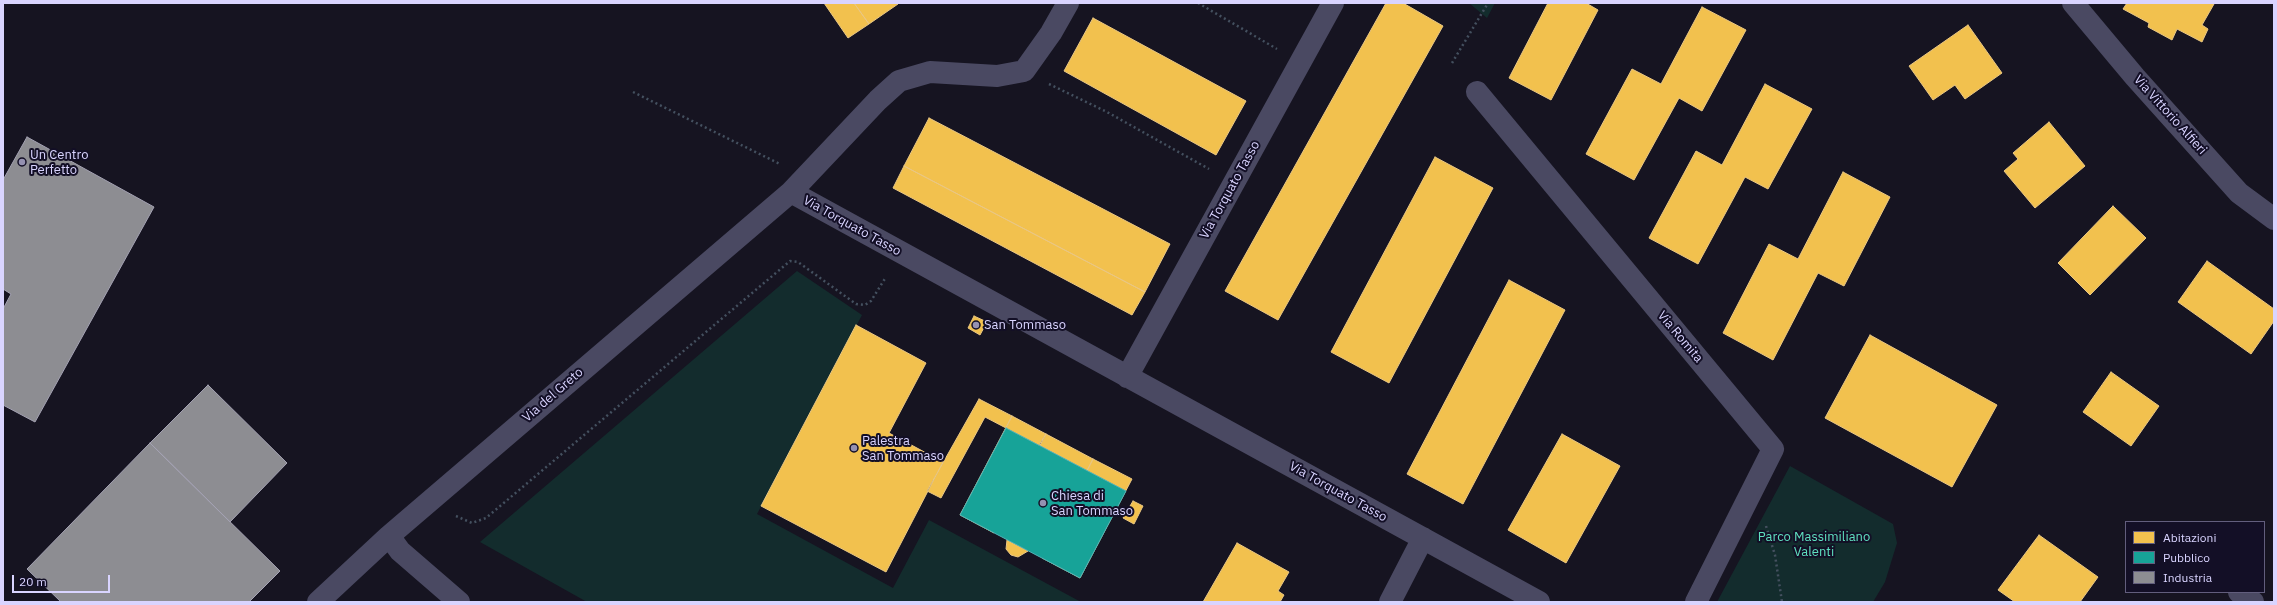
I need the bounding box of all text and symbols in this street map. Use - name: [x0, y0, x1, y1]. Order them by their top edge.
- street label: Via Vittorio Alfieri: [2130, 72, 2210, 158]
- street label: Via Torquato Tasso: [1197, 138, 1263, 242]
- place label: Un Centro Perfetto: [30, 147, 88, 178]
- marker: Un Centro Perfetto: [17, 157, 27, 167]
- street label: Via Torquato Tasso: [800, 193, 904, 259]
- street label: Via Romita: [1654, 308, 1706, 366]
- place label: San Tommaso: [984, 317, 1066, 333]
- marker: San Tommaso: [971, 320, 981, 330]
- street label: Via del Greto: [520, 364, 586, 426]
- place label: Palestra San Tommaso: [862, 433, 944, 464]
- marker: Palestra San Tommaso: [849, 443, 859, 453]
- street label: Via Torquato Tasso: [1286, 459, 1390, 525]
- place label: Chiesa di San Tommaso: [1051, 488, 1133, 519]
- marker: Chiesa di San Tommaso: [1038, 498, 1048, 508]
- legend: [2125, 521, 2265, 593]
- park label: Parco Massimiliano Valenti: [1758, 529, 1870, 560]
- text: Abitazioni: [2163, 530, 2216, 545]
- text: Pubblico: [2163, 550, 2210, 565]
- scale bar: [14, 567, 112, 593]
- text: Industria: [2163, 570, 2212, 585]
- text: 20 m: [19, 574, 47, 589]

